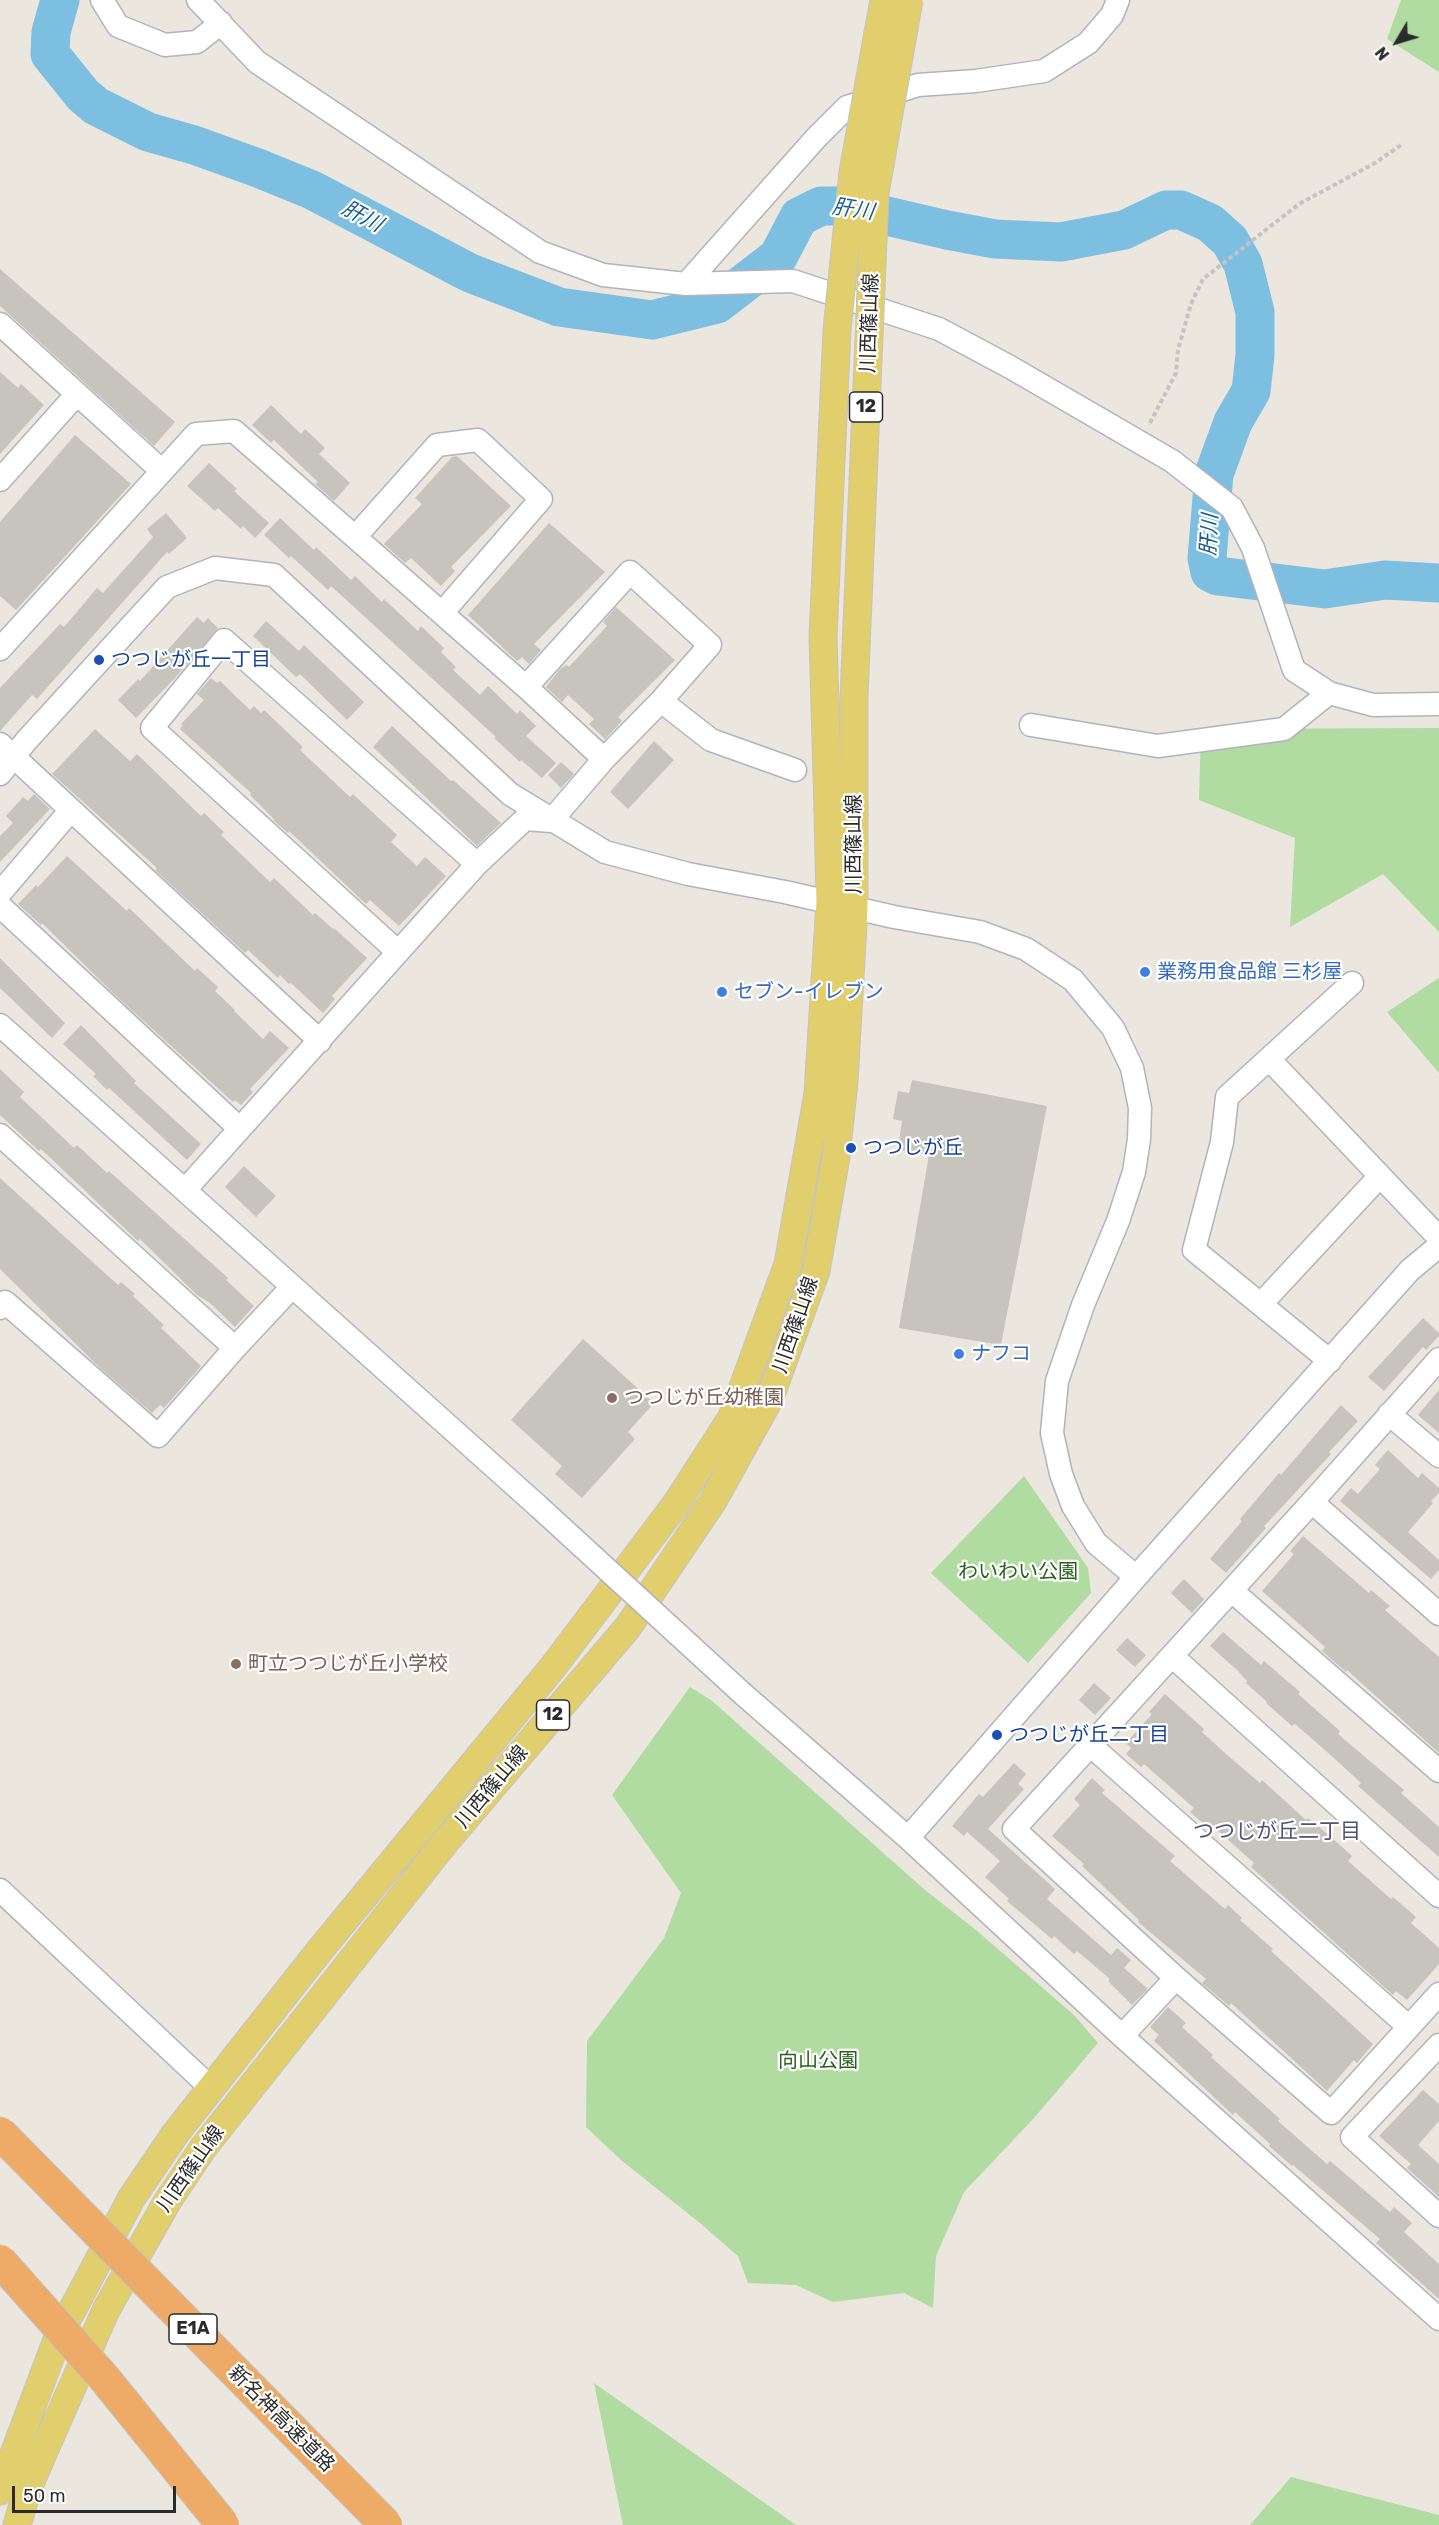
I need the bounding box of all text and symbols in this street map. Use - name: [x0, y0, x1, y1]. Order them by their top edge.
- north arrow: [1367, 12, 1427, 72]
- text: N: [1371, 43, 1393, 64]
- water label: 肝川: [830, 195, 876, 225]
- water label: 肝川: [338, 196, 386, 238]
- street label: 川西篠山線: [856, 273, 884, 373]
- road number: 12: [850, 392, 882, 422]
- water label: 肝川: [1196, 513, 1224, 557]
- place label: つつじが丘一丁目: [111, 648, 271, 672]
- marker: つつじが丘一丁目: [92, 653, 106, 667]
- street label: 川西篠山線: [842, 794, 866, 894]
- place label: 業務用食品館 三杉屋: [1157, 960, 1342, 984]
- marker: 業務用食品館 三杉屋: [1138, 965, 1152, 979]
- place label: セブン-イレブン: [734, 980, 884, 1004]
- marker: セブン-イレブン: [715, 985, 729, 999]
- place label: つつじが丘: [863, 1136, 963, 1160]
- marker: つつじが丘: [844, 1141, 858, 1155]
- street label: 川西篠山線: [768, 1274, 824, 1376]
- place label: ナフコ: [971, 1342, 1031, 1366]
- marker: ナフコ: [952, 1347, 966, 1361]
- place label: つつじが丘幼稚園: [624, 1386, 784, 1410]
- marker: つつじが丘幼稚園: [605, 1391, 619, 1405]
- park label: わいわい公園: [958, 1560, 1078, 1584]
- place label: 町立つつじが丘小学校: [248, 1652, 448, 1676]
- marker: 町立つつじが丘小学校: [229, 1657, 243, 1671]
- road number: 12: [536, 1700, 570, 1730]
- place label: つつじが丘二丁目: [1009, 1723, 1169, 1747]
- marker: つつじが丘二丁目: [990, 1728, 1004, 1742]
- street label: 川西篠山線: [451, 1741, 533, 1833]
- district label: つつじが丘二丁目: [1193, 1819, 1361, 1845]
- park label: 向山公園: [778, 2049, 858, 2073]
- street label: 川西篠山線: [152, 2121, 230, 2217]
- road number: E1A: [169, 2314, 217, 2344]
- street label: 新名神高速道路: [223, 2361, 339, 2477]
- scale bar: [15, 2474, 178, 2512]
- text: 50 m: [23, 2485, 66, 2507]

